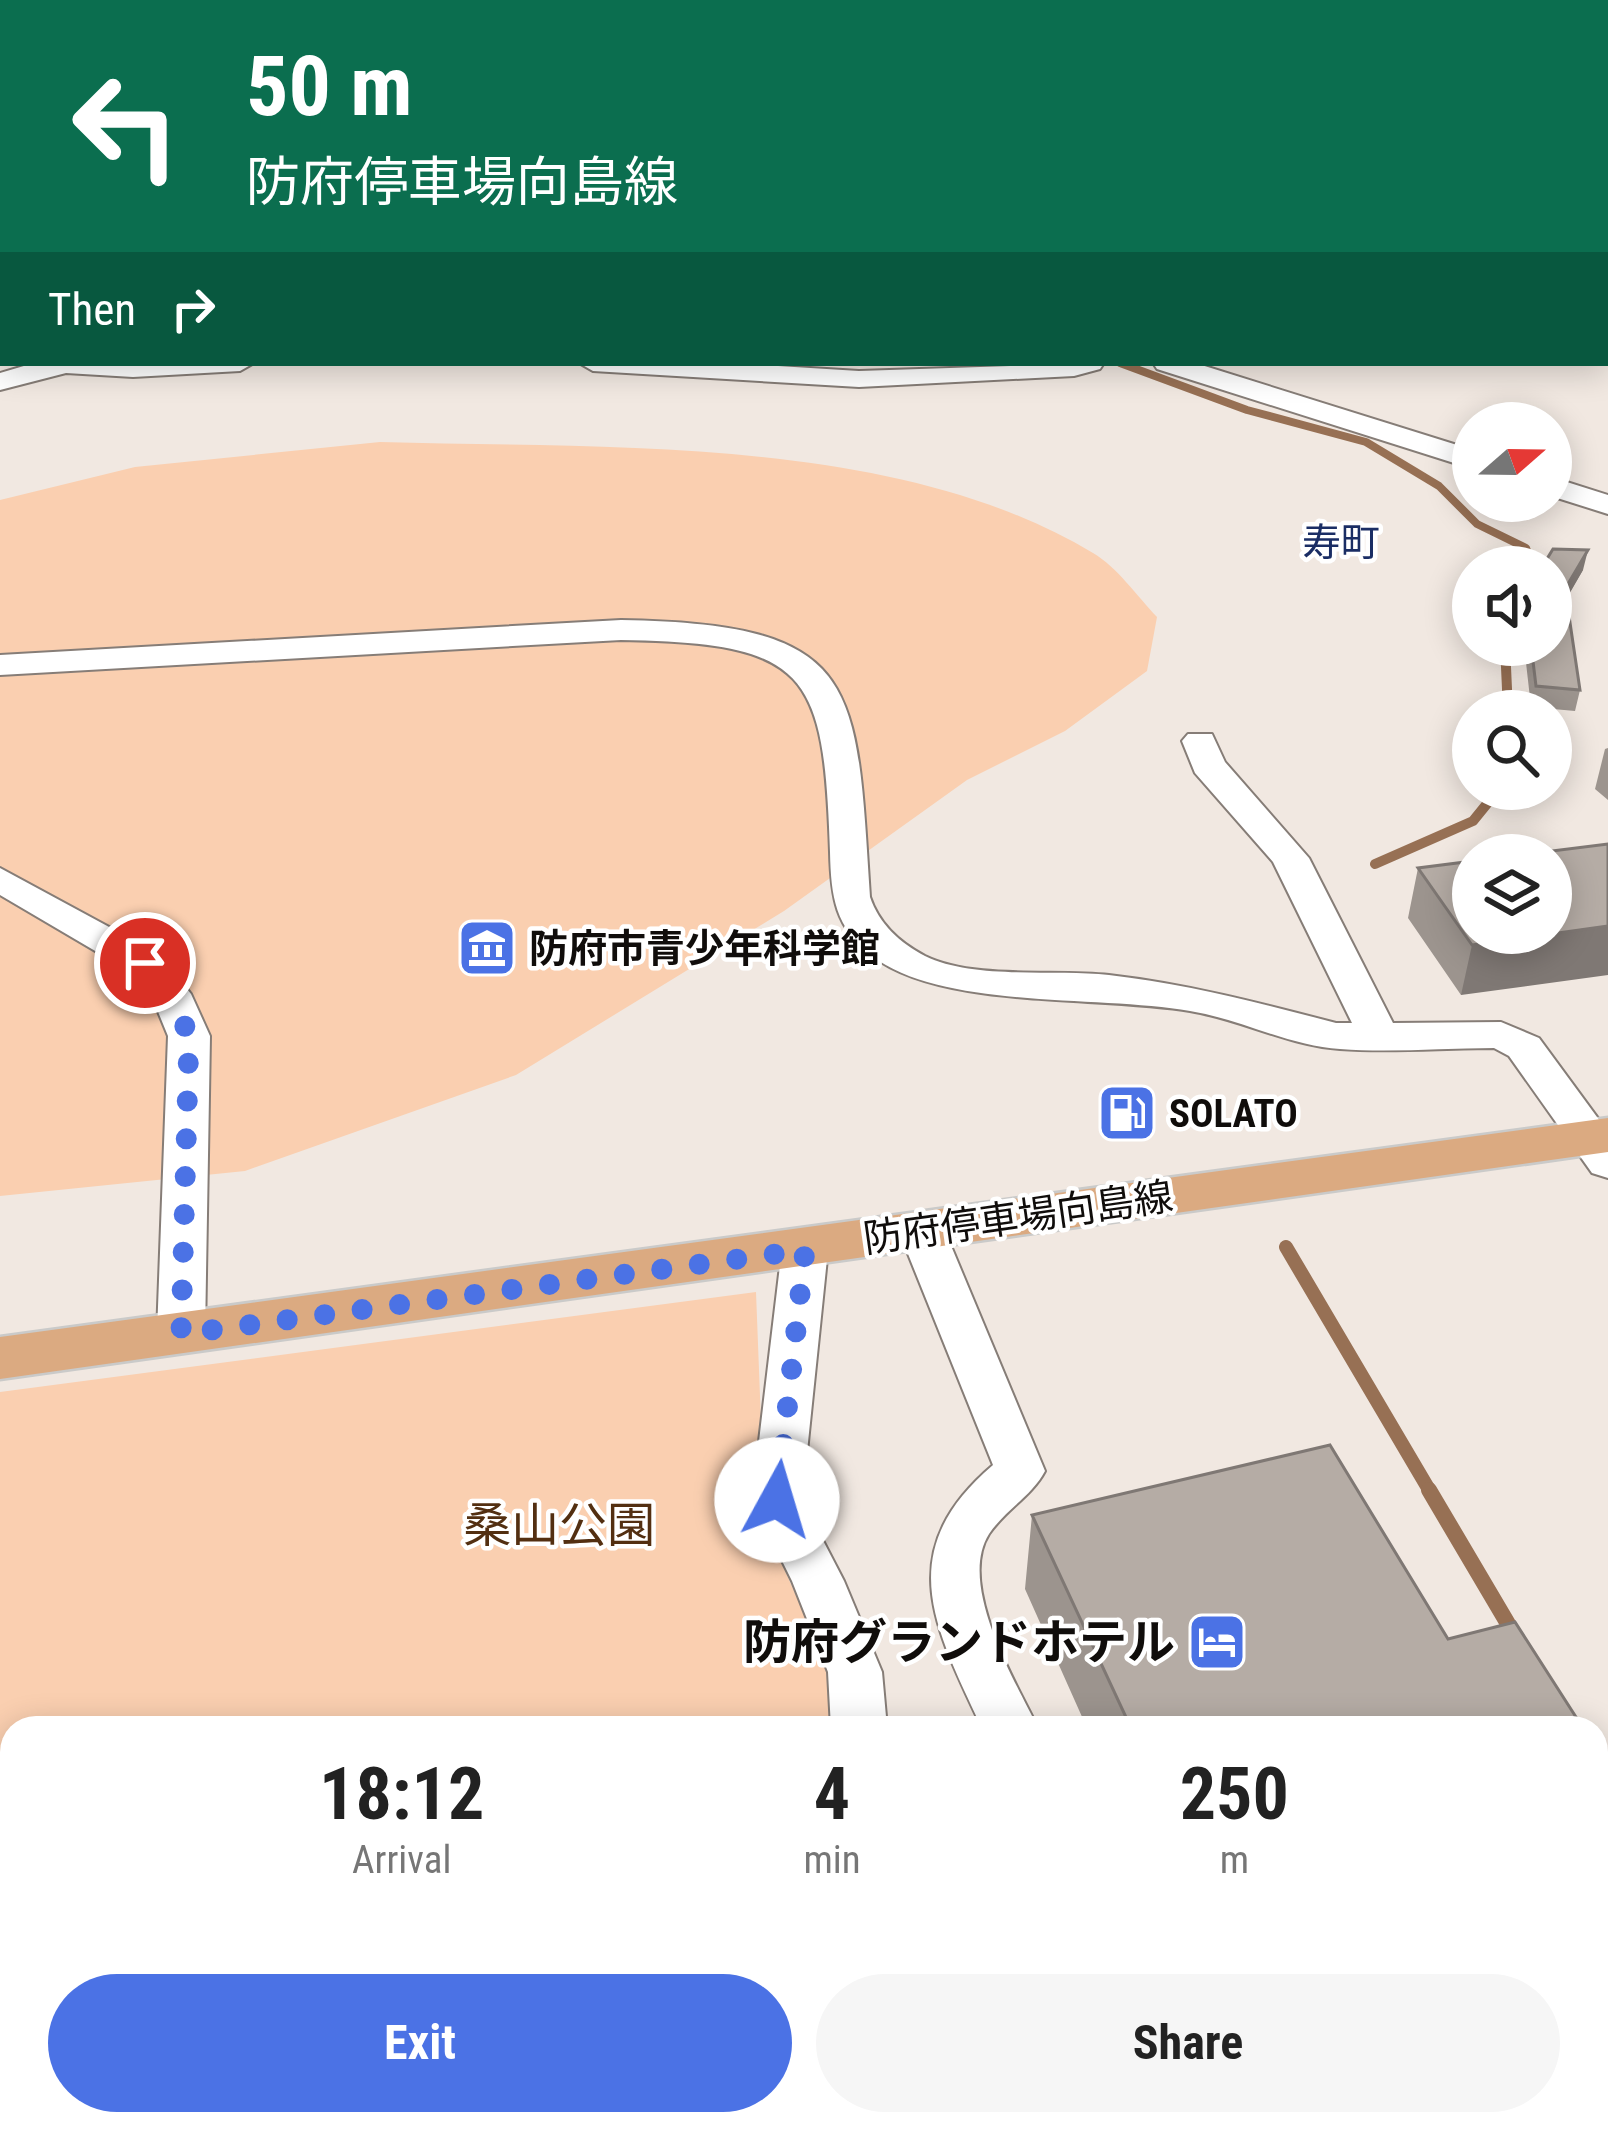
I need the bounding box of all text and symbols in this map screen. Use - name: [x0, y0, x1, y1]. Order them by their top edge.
- text: 50 m: [246, 37, 413, 136]
- icon: left: [48, 48, 204, 204]
- text: 防府停車場向島線: [246, 151, 678, 214]
- icon: right: [160, 276, 226, 342]
- text: Then: [48, 283, 136, 336]
- north arrow: [1452, 402, 1572, 522]
- map controls: [1452, 402, 1572, 954]
- district label: 寿町: [1302, 520, 1380, 566]
- button: sound: [1452, 546, 1572, 666]
- button: search: [1452, 690, 1572, 810]
- button: layers: [1452, 834, 1572, 954]
- pin: [94, 912, 196, 1014]
- museum icon: 防府市青少年科学館: [456, 917, 518, 979]
- place label: 防府市青少年科学館: [529, 926, 880, 972]
- icon: arrive: [112, 930, 178, 996]
- fuel station icon: SOLATO: [1096, 1082, 1158, 1144]
- place label: SOLATO: [1169, 1091, 1298, 1137]
- street label: 防府停車場向島線: [860, 1174, 1176, 1262]
- position arrow: [714, 1437, 840, 1563]
- park label: 桑山公園: [463, 1497, 655, 1554]
- hotel icon: 防府グランドホテル: [1186, 1611, 1248, 1673]
- place label: 防府グランドホテル: [743, 1614, 1175, 1671]
- text: 18:12: [319, 1752, 484, 1837]
- text: 4: [814, 1752, 850, 1837]
- text: 250: [1180, 1752, 1289, 1837]
- text: Arrival: [352, 1837, 451, 1883]
- text: min: [803, 1837, 861, 1883]
- text: m: [1220, 1837, 1249, 1883]
- button: Exit: [48, 1974, 792, 2112]
- button: Share: [816, 1974, 1560, 2112]

